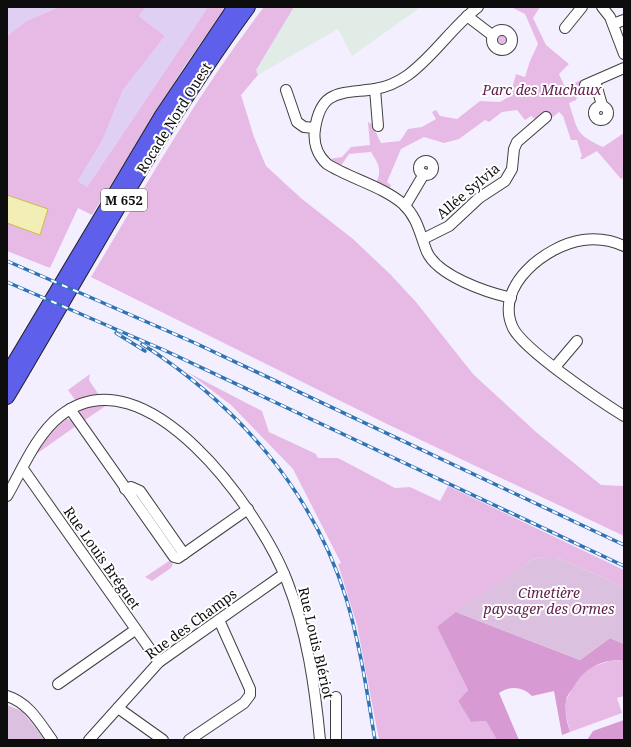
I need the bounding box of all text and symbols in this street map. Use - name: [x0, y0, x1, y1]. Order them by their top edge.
- street label: Rocade Nord Ouest: [132, 59, 215, 177]
- park label: Parc des Muchaux: [481, 80, 602, 99]
- street label: Allée Sylvia: [432, 158, 503, 223]
- road number: M 652: [101, 189, 147, 211]
- street label: Rue Louis Bréguet: [60, 503, 145, 613]
- park label: Cimetière paysager des Ormes: [483, 583, 615, 618]
- street label: Rue des Champs: [141, 584, 240, 663]
- street label: Rue Louis Blériot: [294, 585, 339, 701]

